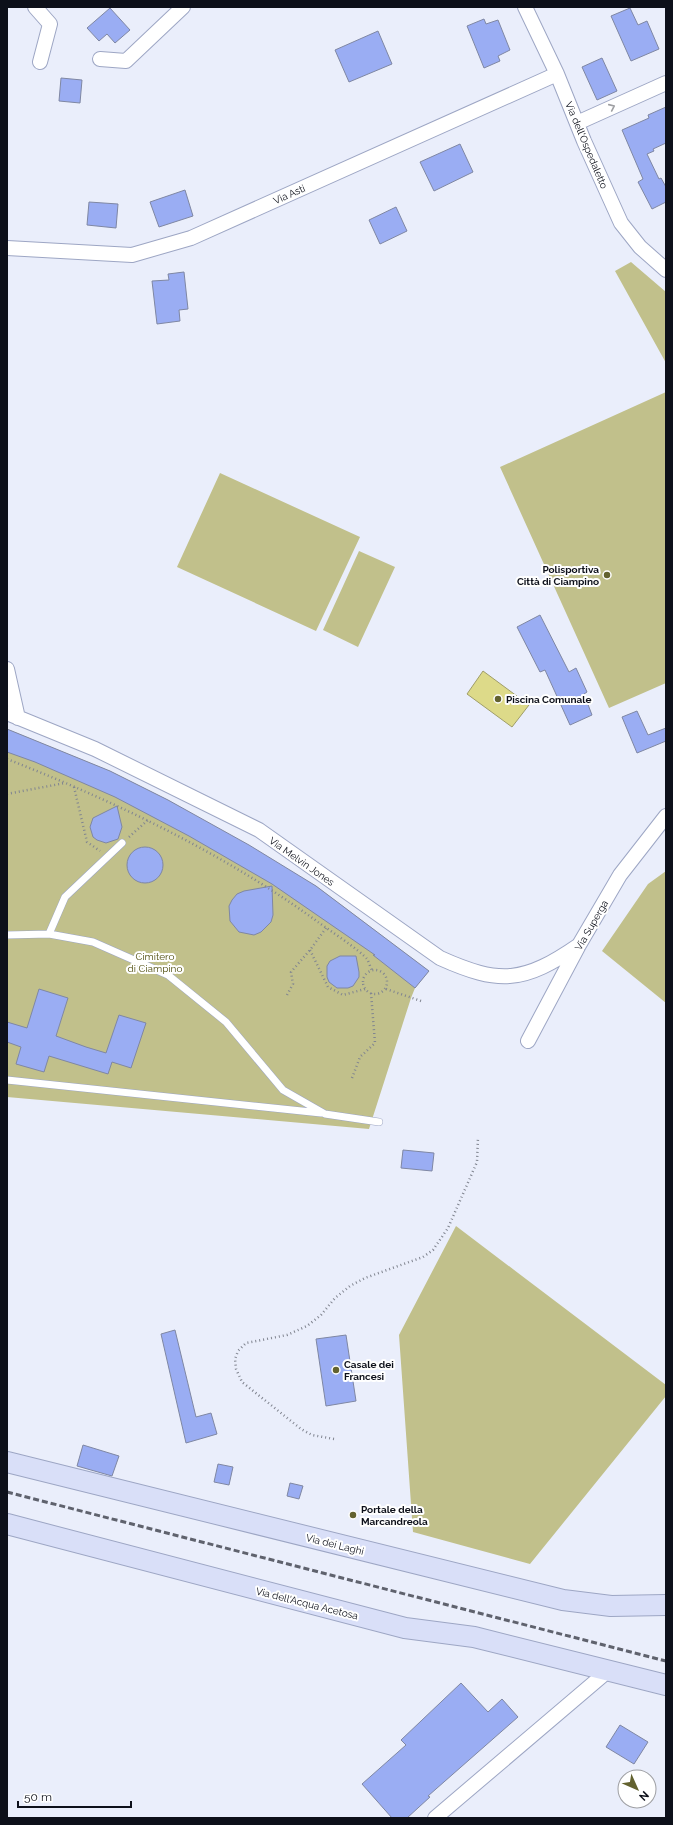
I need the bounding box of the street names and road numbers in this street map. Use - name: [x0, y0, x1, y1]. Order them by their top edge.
- street label: Via dell'Ospedaletto: [563, 100, 610, 190]
- street label: Via Asti: [272, 183, 307, 206]
- street label: Via Melvin Jones: [267, 835, 336, 888]
- street label: Via Superga: [573, 898, 610, 952]
- street label: Via dei Laghi: [305, 1532, 365, 1557]
- street label: Via dell'Acqua Acetosa: [255, 1585, 359, 1622]

